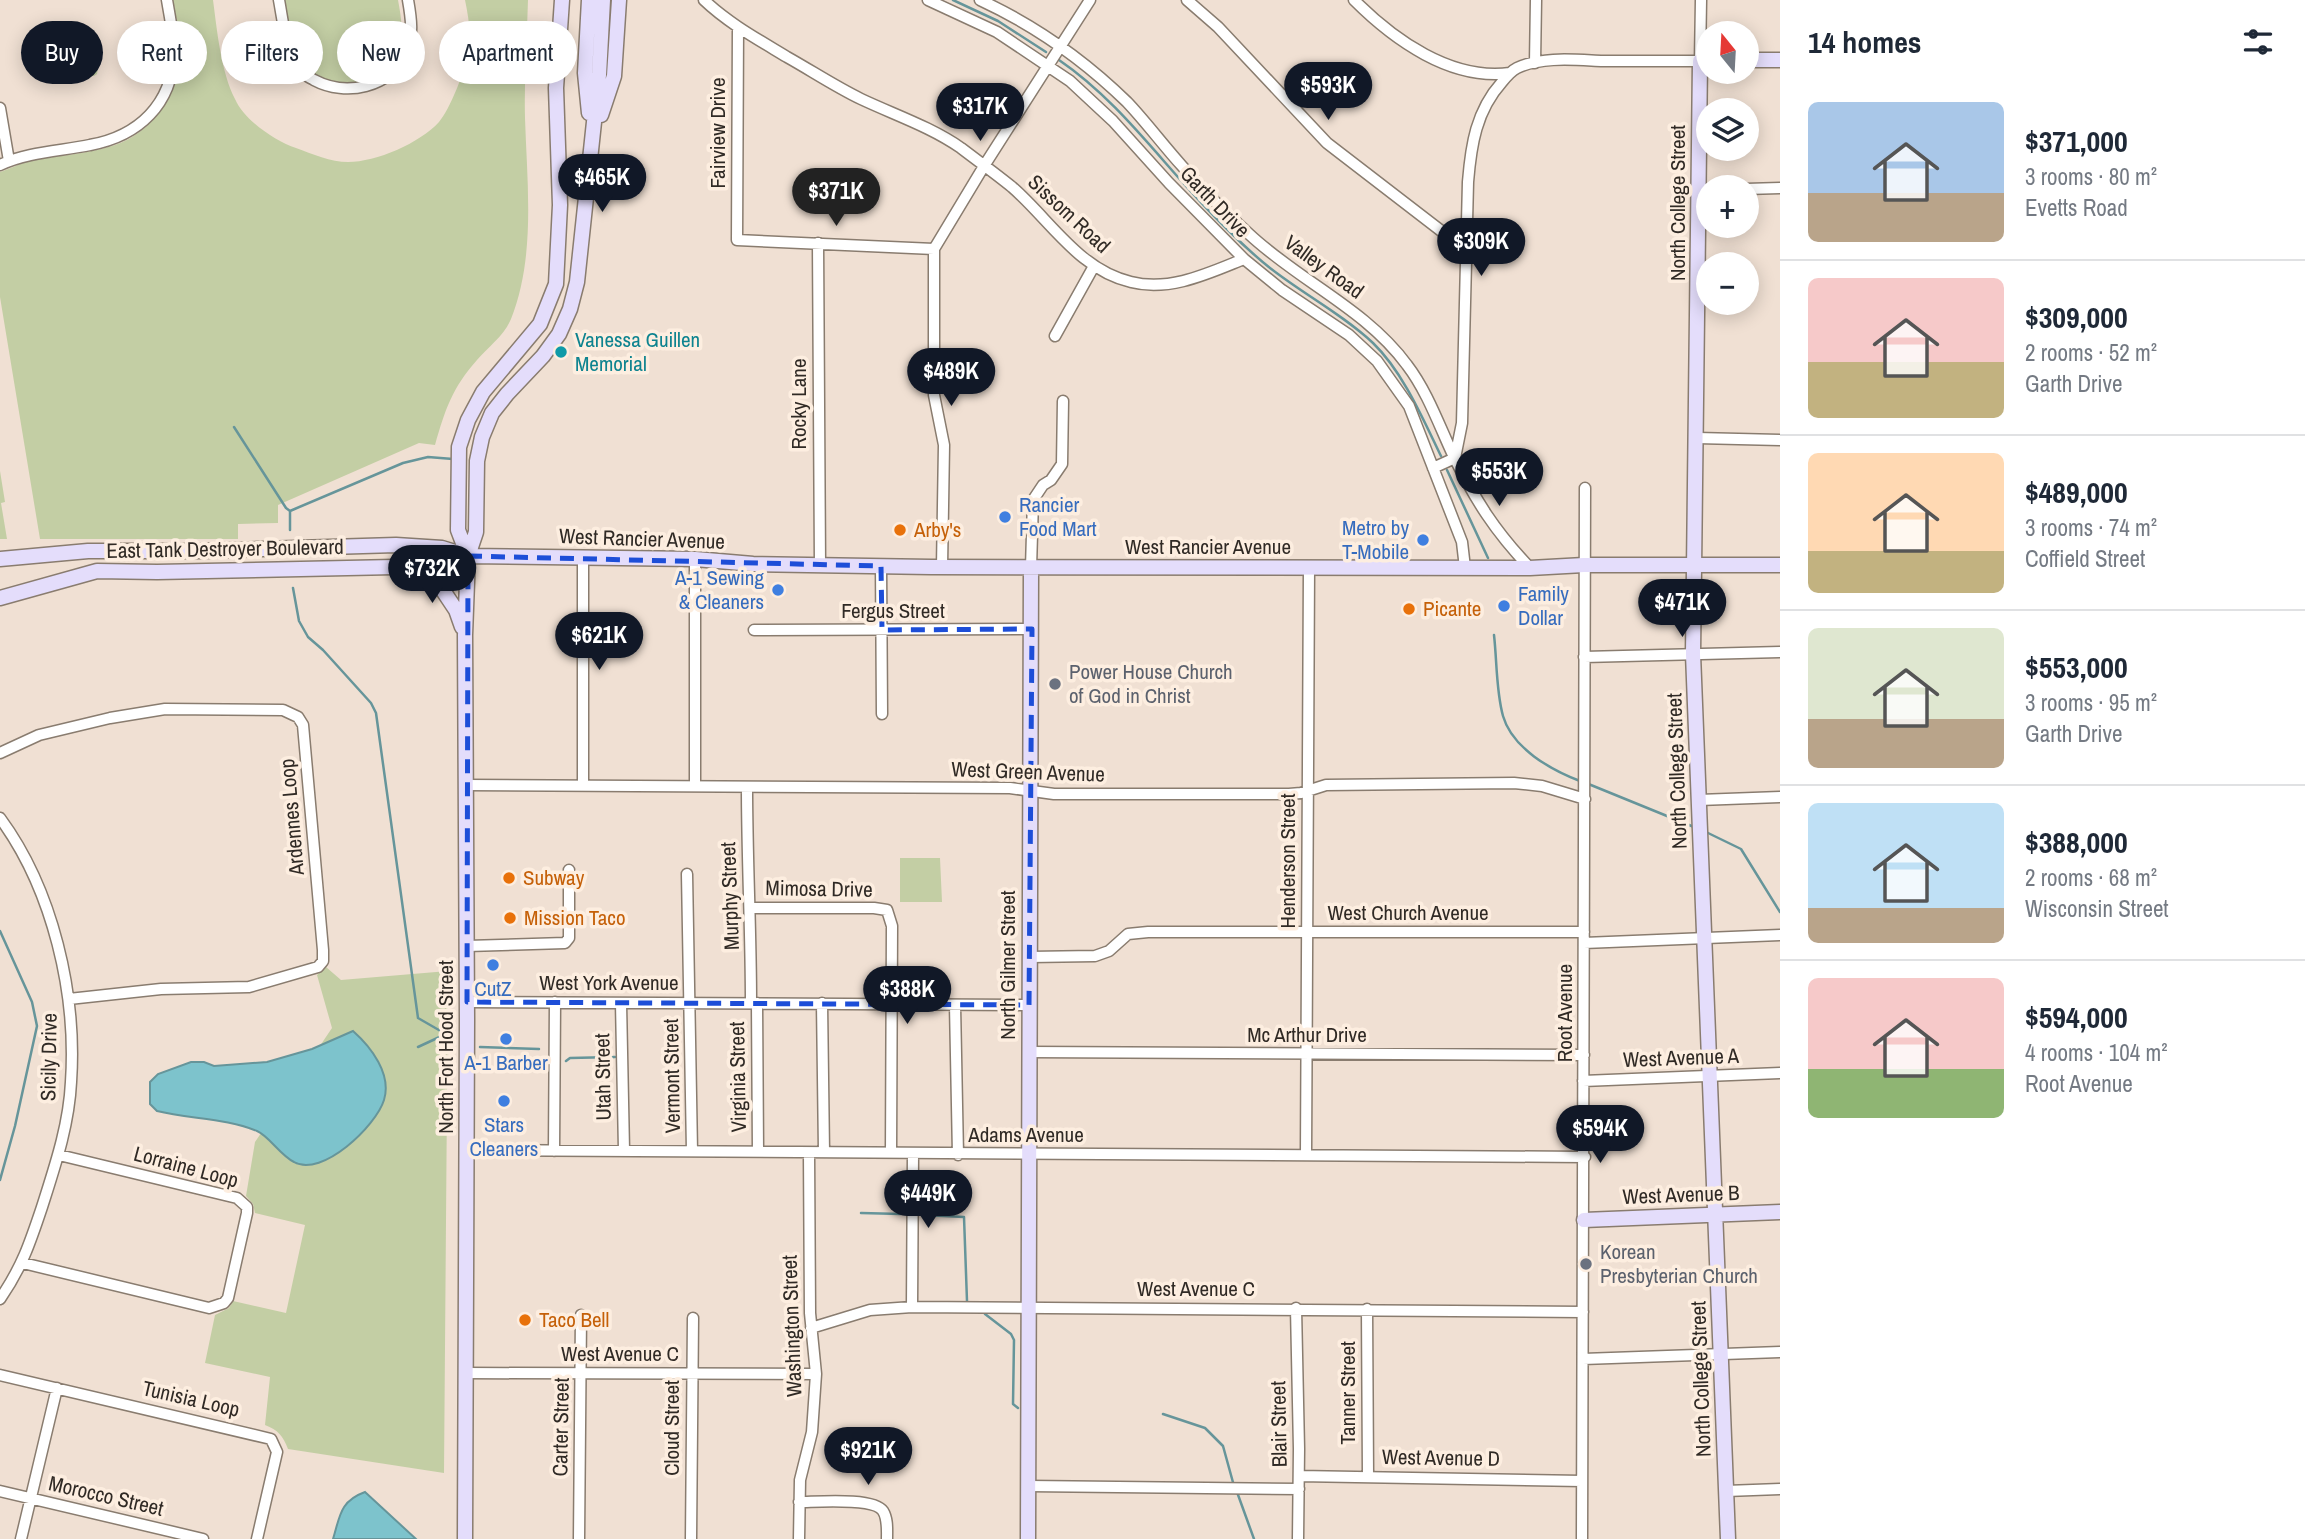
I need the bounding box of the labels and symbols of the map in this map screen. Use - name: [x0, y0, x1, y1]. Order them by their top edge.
- north arrow: [1696, 21, 1759, 84]
- pin: $593K: [1279, 62, 1377, 122]
- street label: Fairview Drive: [703, 77, 732, 189]
- pin: $317K: [931, 83, 1029, 143]
- street label: North College Street: [1663, 125, 1692, 281]
- pin: $465K: [553, 154, 651, 214]
- street label: Garth Drive: [1174, 160, 1257, 244]
- pin: $371K: [787, 168, 885, 228]
- street label: Sissom Road: [1022, 168, 1117, 259]
- pin: $309K: [1432, 218, 1530, 278]
- street label: Valley Road: [1279, 228, 1370, 305]
- place label: Vanessa Guillen Memorial: [575, 325, 700, 378]
- marker: Vanessa Guillen Memorial: [553, 344, 569, 360]
- pin: $489K: [902, 348, 1000, 408]
- street label: Rocky Lane: [784, 359, 813, 449]
- pin: $553K: [1450, 448, 1548, 508]
- place label: Rancier Food Mart: [1019, 490, 1097, 543]
- marker: Rancier Food Mart: [997, 509, 1013, 525]
- place label: Metro by T-Mobile: [1342, 513, 1409, 566]
- place label: Arby's: [913, 515, 961, 544]
- street label: West Rancier Avenue: [559, 521, 725, 556]
- marker: Arby's: [892, 522, 908, 538]
- street label: East Tank Destroyer Boulevard: [106, 532, 344, 565]
- street label: West Rancier Avenue: [1125, 532, 1291, 561]
- marker: Metro by T-Mobile: [1415, 532, 1431, 548]
- pin: $732K: [383, 546, 481, 605]
- place label: A-1 Sewing & Cleaners: [674, 563, 764, 616]
- place label: Family Dollar: [1518, 579, 1569, 632]
- pin: $471K: [1633, 580, 1731, 639]
- marker: A-1 Sewing & Cleaners: [770, 582, 786, 598]
- place label: Picante: [1423, 594, 1481, 623]
- street label: Fergus Street: [841, 596, 945, 625]
- marker: Family Dollar: [1496, 598, 1512, 614]
- marker: Picante: [1401, 601, 1417, 617]
- pin: $621K: [550, 612, 648, 672]
- place label: Power House Church of God in Christ: [1069, 657, 1233, 710]
- marker: Power House Church of God in Christ: [1047, 676, 1063, 692]
- street label: North College Street: [1659, 692, 1694, 849]
- street label: West Green Avenue: [951, 754, 1105, 789]
- street label: Ardennes Loop: [272, 758, 311, 877]
- street label: Henderson Street: [1273, 793, 1302, 928]
- street label: Murphy Street: [713, 841, 746, 951]
- place label: Subway: [523, 863, 585, 892]
- marker: Subway: [501, 870, 517, 886]
- street label: Mimosa Drive: [765, 873, 873, 904]
- street label: North Gilmer Street: [993, 890, 1022, 1040]
- street label: West Church Avenue: [1327, 898, 1489, 927]
- place label: Mission Taco: [524, 903, 626, 932]
- marker: Mission Taco: [502, 910, 518, 926]
- marker: CutZ: [485, 957, 501, 973]
- street label: North Fort Hood Street: [431, 960, 460, 1134]
- street label: Root Avenue: [1550, 964, 1579, 1062]
- pin: $388K: [858, 967, 956, 1026]
- street label: West York Avenue: [539, 968, 679, 997]
- place label: CutZ: [474, 974, 512, 1003]
- street label: Sicily Drive: [33, 1013, 64, 1101]
- street label: Vermont Street: [656, 1018, 687, 1134]
- street label: Mc Arthur Drive: [1247, 1020, 1367, 1049]
- street label: Virginia Street: [722, 1021, 753, 1133]
- marker: A-1 Barber: [498, 1031, 514, 1047]
- street label: Utah Street: [587, 1033, 618, 1121]
- street label: West Avenue A: [1622, 1041, 1740, 1074]
- place label: A-1 Barber: [463, 1048, 548, 1077]
- marker: Stars Cleaners: [496, 1093, 512, 1109]
- pin: $594K: [1551, 1106, 1649, 1165]
- place label: Stars Cleaners: [470, 1110, 538, 1163]
- street label: Adams Avenue: [967, 1120, 1084, 1149]
- street label: Lorraine Loop: [131, 1139, 242, 1194]
- pin: $449K: [879, 1170, 977, 1230]
- street label: West Avenue B: [1622, 1178, 1740, 1211]
- place label: Korean Presbyterian Church: [1600, 1237, 1758, 1290]
- street label: Washington Street: [775, 1254, 808, 1397]
- marker: Korean Presbyterian Church: [1578, 1256, 1594, 1272]
- street label: West Avenue C: [1137, 1274, 1255, 1303]
- street label: North College Street: [1683, 1300, 1718, 1457]
- place label: Taco Bell: [539, 1305, 609, 1334]
- marker: Taco Bell: [517, 1312, 533, 1328]
- street label: West Avenue C: [561, 1339, 679, 1368]
- street label: Tanner Street: [1333, 1341, 1362, 1445]
- street label: Tunisia Loop: [140, 1373, 243, 1424]
- street label: Carter Street: [545, 1377, 576, 1477]
- street label: Cloud Street: [657, 1380, 686, 1476]
- street label: Blair Street: [1263, 1380, 1294, 1467]
- pin: $921K: [819, 1428, 917, 1487]
- street label: West Avenue D: [1382, 1442, 1500, 1473]
- street label: Morocco Street: [46, 1468, 166, 1523]

